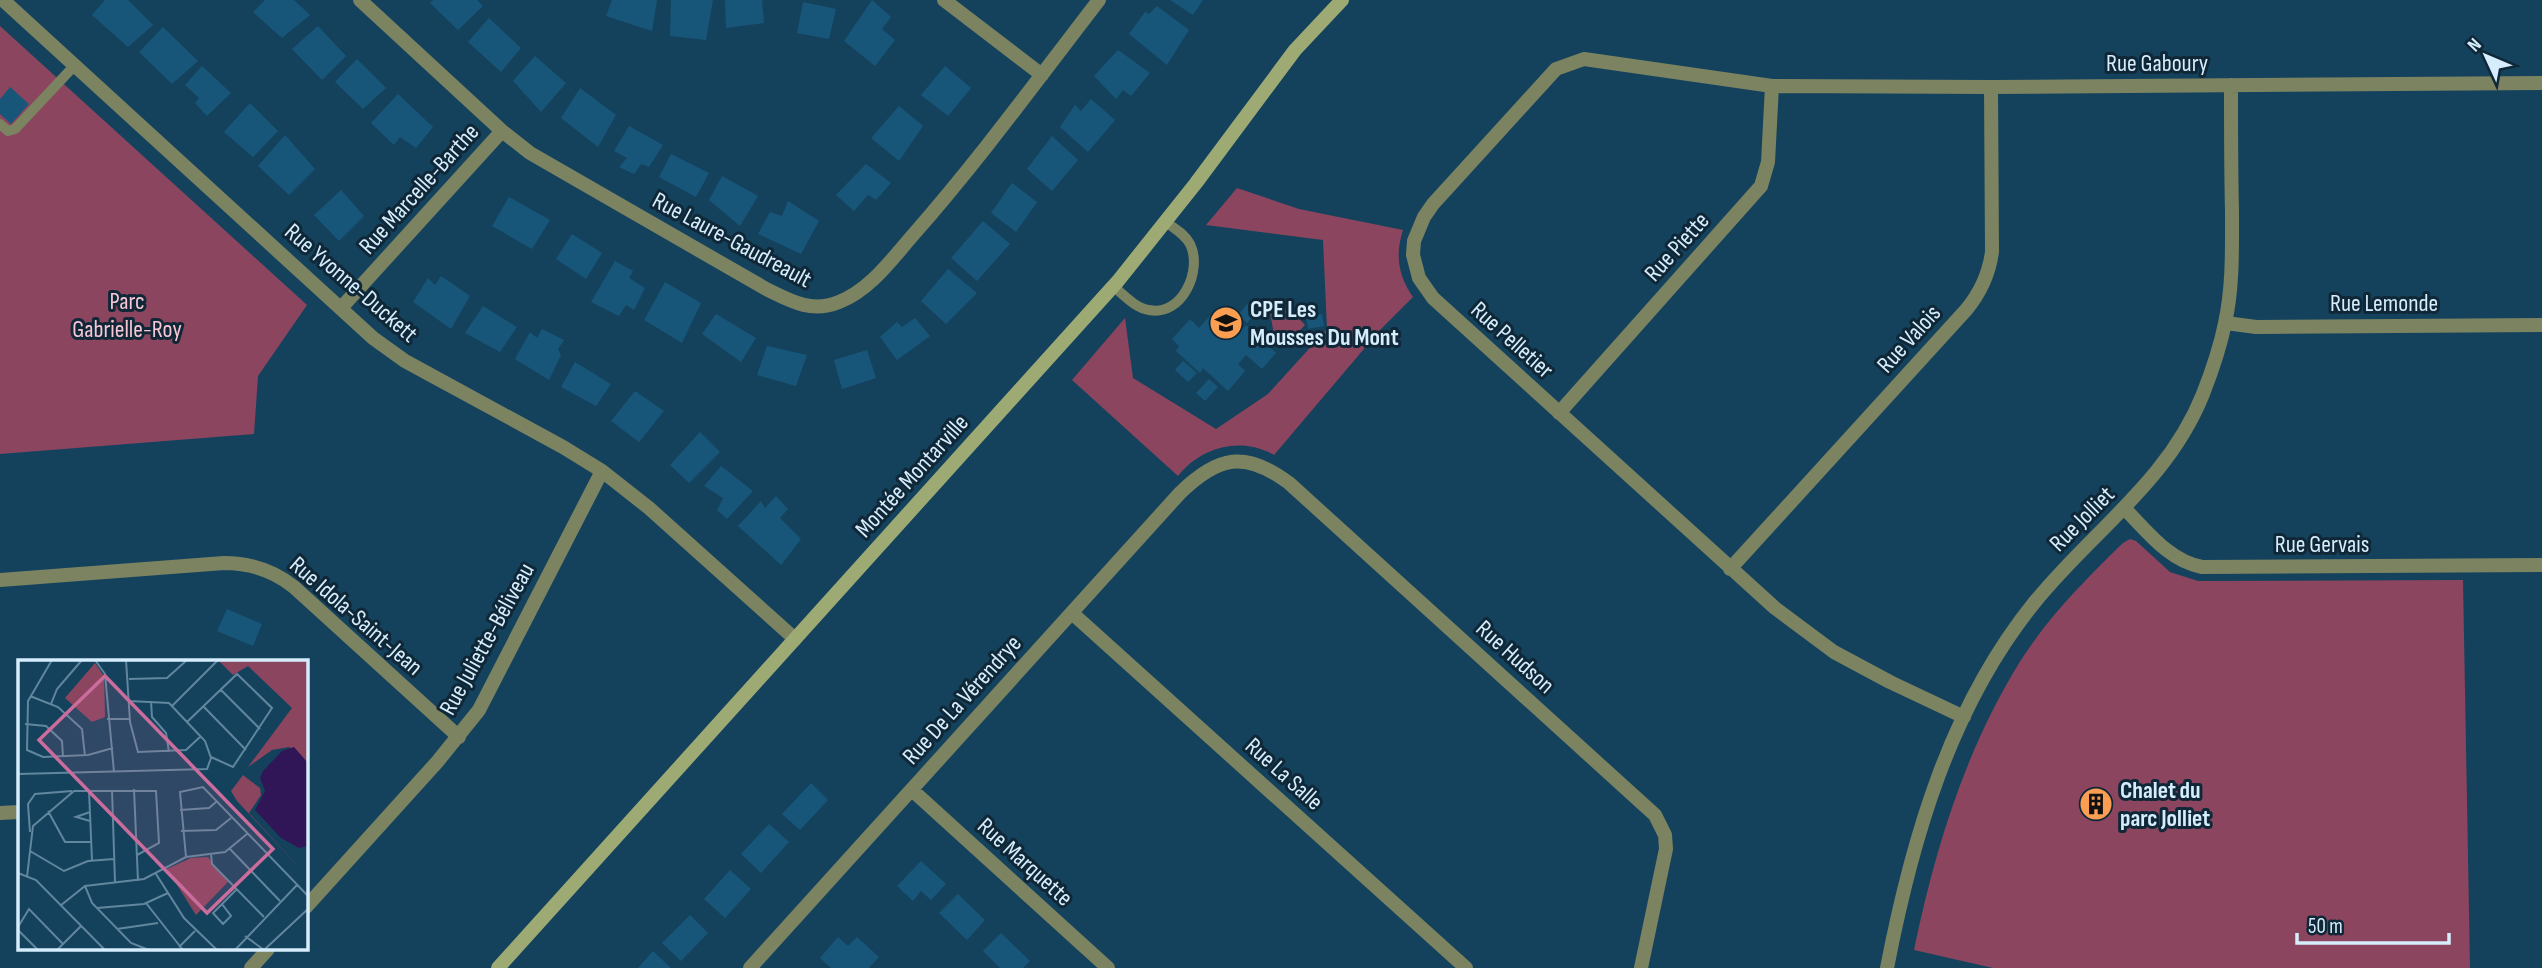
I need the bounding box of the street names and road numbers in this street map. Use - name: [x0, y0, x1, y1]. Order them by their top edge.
- street label: Rue Gaboury: [2106, 49, 2208, 78]
- street label: Rue Marcelle-Barthe: [353, 118, 485, 260]
- street label: Rue Laure-Gaudreault: [647, 186, 817, 294]
- street label: Rue Piette: [1639, 207, 1715, 287]
- street label: Rue Yvonne-Duckett: [279, 217, 423, 349]
- street label: Rue Lemonde: [2330, 289, 2438, 318]
- street label: Rue Pelletier: [1465, 295, 1559, 385]
- street label: Rue Valois: [1871, 299, 1947, 379]
- street label: Montée Montarville: [849, 409, 975, 543]
- street label: Rue Jolliet: [2043, 480, 2121, 558]
- street label: Rue Gervais: [2275, 530, 2369, 559]
- street label: Rue Idola-Saint-Jean: [284, 550, 428, 682]
- street label: Rue Juliette-Béliveau: [433, 558, 541, 720]
- street label: Rue Hudson: [1470, 614, 1560, 700]
- street label: Rue De La Vérendrye: [896, 629, 1028, 771]
- street label: Rue La Salle: [1239, 732, 1329, 816]
- street label: Rue Marquette: [971, 812, 1079, 912]

